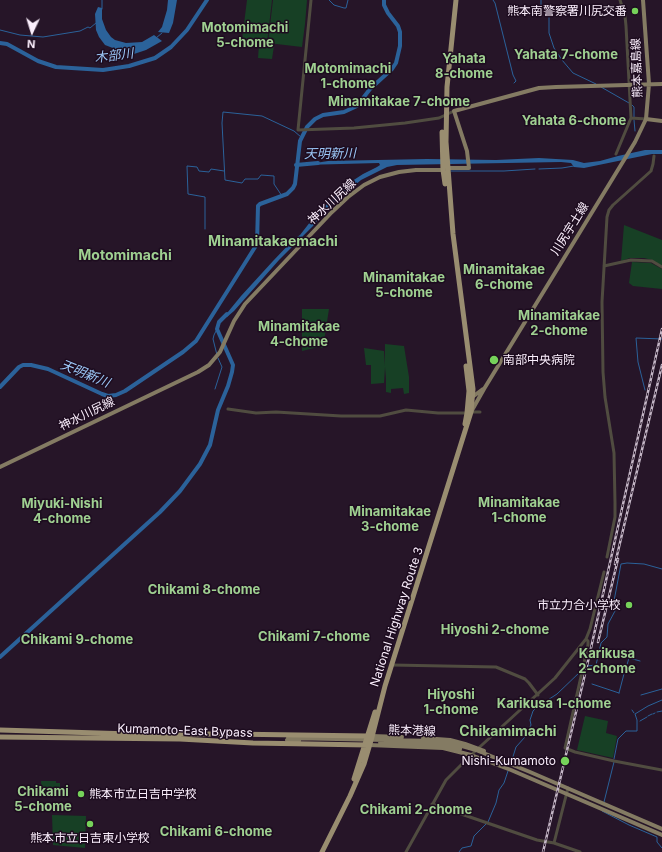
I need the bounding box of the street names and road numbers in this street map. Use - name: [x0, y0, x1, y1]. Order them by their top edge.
- street label: 熊本嘉島線: [629, 38, 645, 98]
- street label: 神水川尻線: [305, 176, 359, 228]
- street label: 川尻宇土線: [548, 200, 592, 258]
- street label: 神水川尻線: [57, 394, 117, 434]
- street label: National Highway Route 3: [368, 545, 426, 689]
- street label: Kumamoto-East Bypass: [117, 721, 253, 741]
- street label: 熊本港線: [388, 723, 436, 739]

